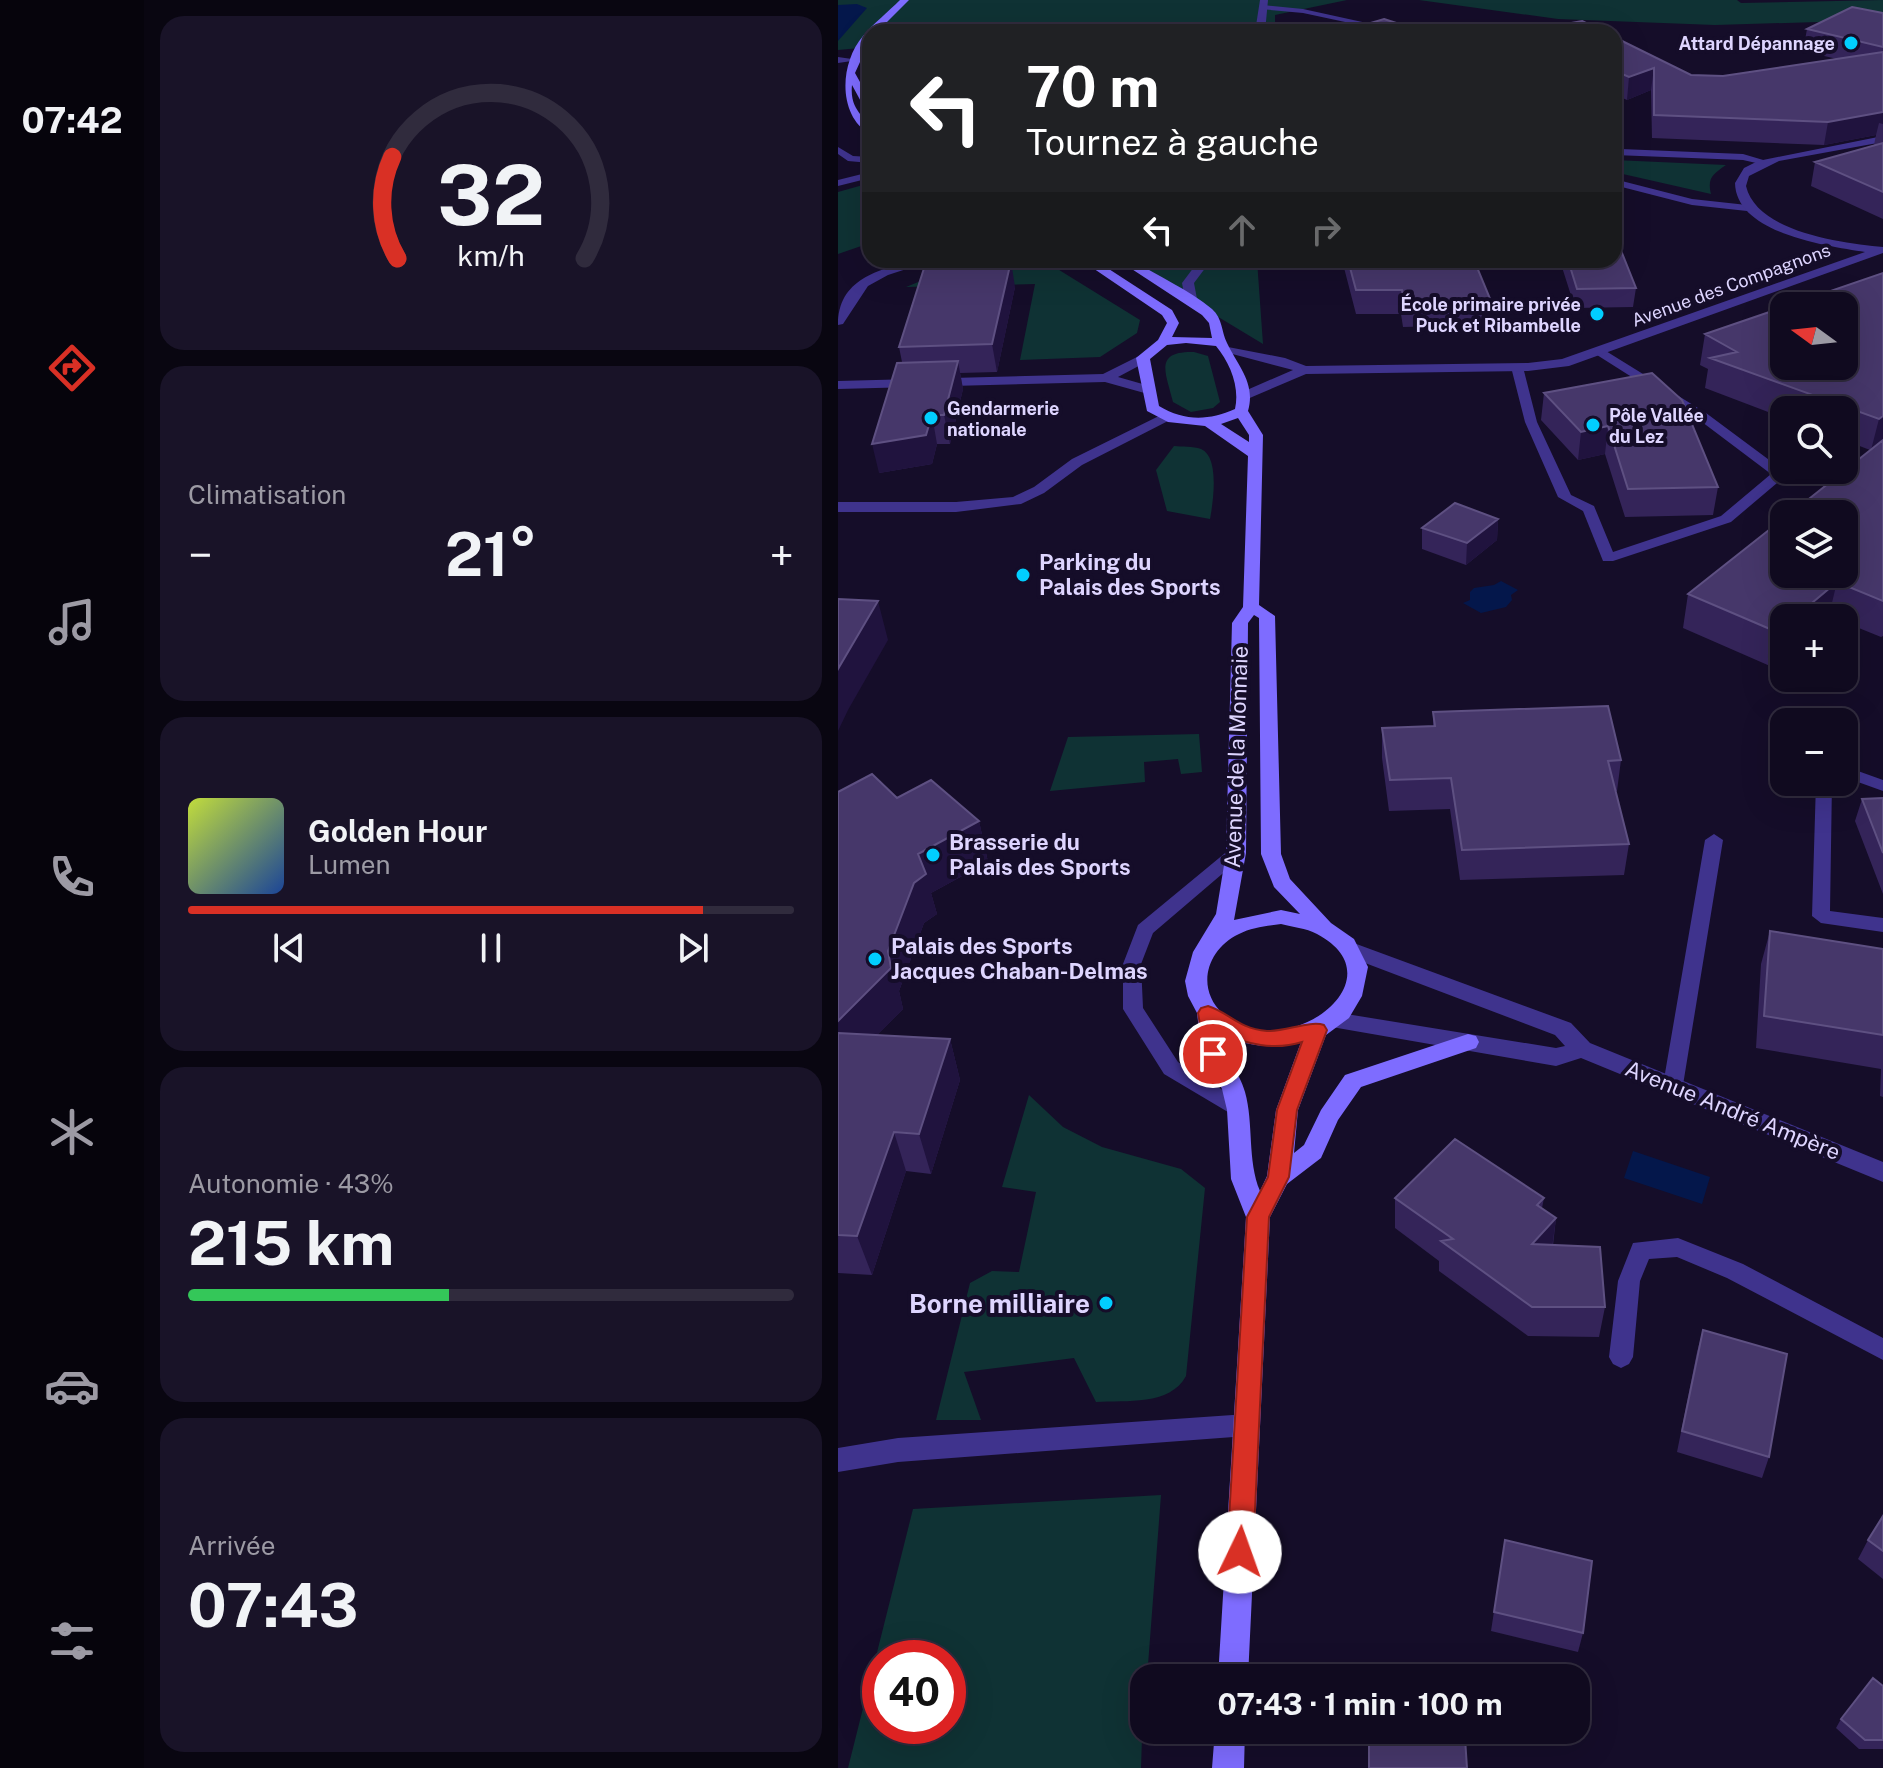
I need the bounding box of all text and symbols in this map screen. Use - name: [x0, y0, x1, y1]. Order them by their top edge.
- place label: Attard Dépannage: [1679, 33, 1835, 54]
- marker: Attard Dépannage: [1842, 34, 1860, 52]
- text: 70 m: [1026, 54, 1159, 120]
- icon: left: [894, 56, 998, 160]
- text: 07:42: [21, 99, 123, 141]
- text: Tournez à gauche: [1026, 121, 1319, 163]
- text: 32: [437, 146, 545, 244]
- icon: left: [1136, 208, 1180, 252]
- icon: ahead: [1220, 208, 1264, 252]
- icon: right: [1304, 208, 1348, 252]
- text: km/h: [457, 239, 525, 272]
- street label: Avenue des Compagnons: [1629, 239, 1833, 331]
- north arrow: [1770, 292, 1858, 380]
- map controls: [1770, 292, 1858, 796]
- place label: École primaire privée Puck et Ribambelle: [1401, 293, 1581, 336]
- marker: École primaire privée Puck et Ribambelle: [1588, 305, 1606, 323]
- icon: directions: [44, 340, 100, 396]
- button: search: [1770, 396, 1858, 484]
- place label: Gendarmerie nationale: [947, 398, 1059, 440]
- place label: Pôle Vallée du Lez: [1609, 405, 1704, 447]
- marker: Gendarmerie nationale: [922, 409, 940, 427]
- marker: Pôle Vallée du Lez: [1584, 416, 1602, 434]
- text: Climatisation: [188, 479, 346, 510]
- button: layers: [1770, 500, 1858, 588]
- text: 21°: [445, 519, 537, 590]
- text: −: [188, 529, 212, 581]
- text: +: [770, 529, 794, 581]
- place label: Parking du Palais des Sports: [1039, 549, 1221, 600]
- marker: Parking du Palais des Sports: [1014, 566, 1032, 584]
- icon: music: [44, 594, 100, 650]
- button: +: [1770, 604, 1858, 692]
- street label: Avenue de la Monnaie: [1219, 645, 1253, 869]
- button: −: [1770, 708, 1858, 796]
- text: Golden Hour: [308, 813, 487, 849]
- place label: Brasserie du Palais des Sports: [949, 829, 1131, 880]
- marker: Brasserie du Palais des Sports: [924, 846, 942, 864]
- icon: phone: [44, 849, 100, 905]
- text: Lumen: [308, 849, 391, 880]
- icon: previous: [267, 926, 311, 970]
- icon: pause: [469, 926, 513, 970]
- icon: next: [671, 926, 715, 970]
- place label: Palais des Sports Jacques Chaban-Delmas: [891, 933, 1148, 984]
- marker: Palais des Sports Jacques Chaban-Delmas: [866, 950, 884, 968]
- pin: [1179, 1020, 1247, 1088]
- icon: arrive: [1191, 1032, 1235, 1076]
- street label: Avenue André Ampère: [1622, 1055, 1844, 1165]
- icon: climate: [44, 1104, 100, 1160]
- text: Autonomie · 43%: [188, 1168, 394, 1199]
- text: 215 km: [188, 1208, 394, 1279]
- place label: Borne milliaire: [909, 1288, 1090, 1319]
- marker: Borne milliaire: [1097, 1294, 1115, 1312]
- icon: car: [44, 1358, 100, 1414]
- position arrow: [1198, 1510, 1282, 1594]
- text: Arrivée: [188, 1530, 276, 1561]
- text: 07:43: [188, 1570, 358, 1641]
- icon: filters: [44, 1613, 100, 1669]
- speed limit sign: 40: [862, 1640, 966, 1744]
- text: 07:43 · 1 min · 100 m: [1217, 1686, 1503, 1722]

